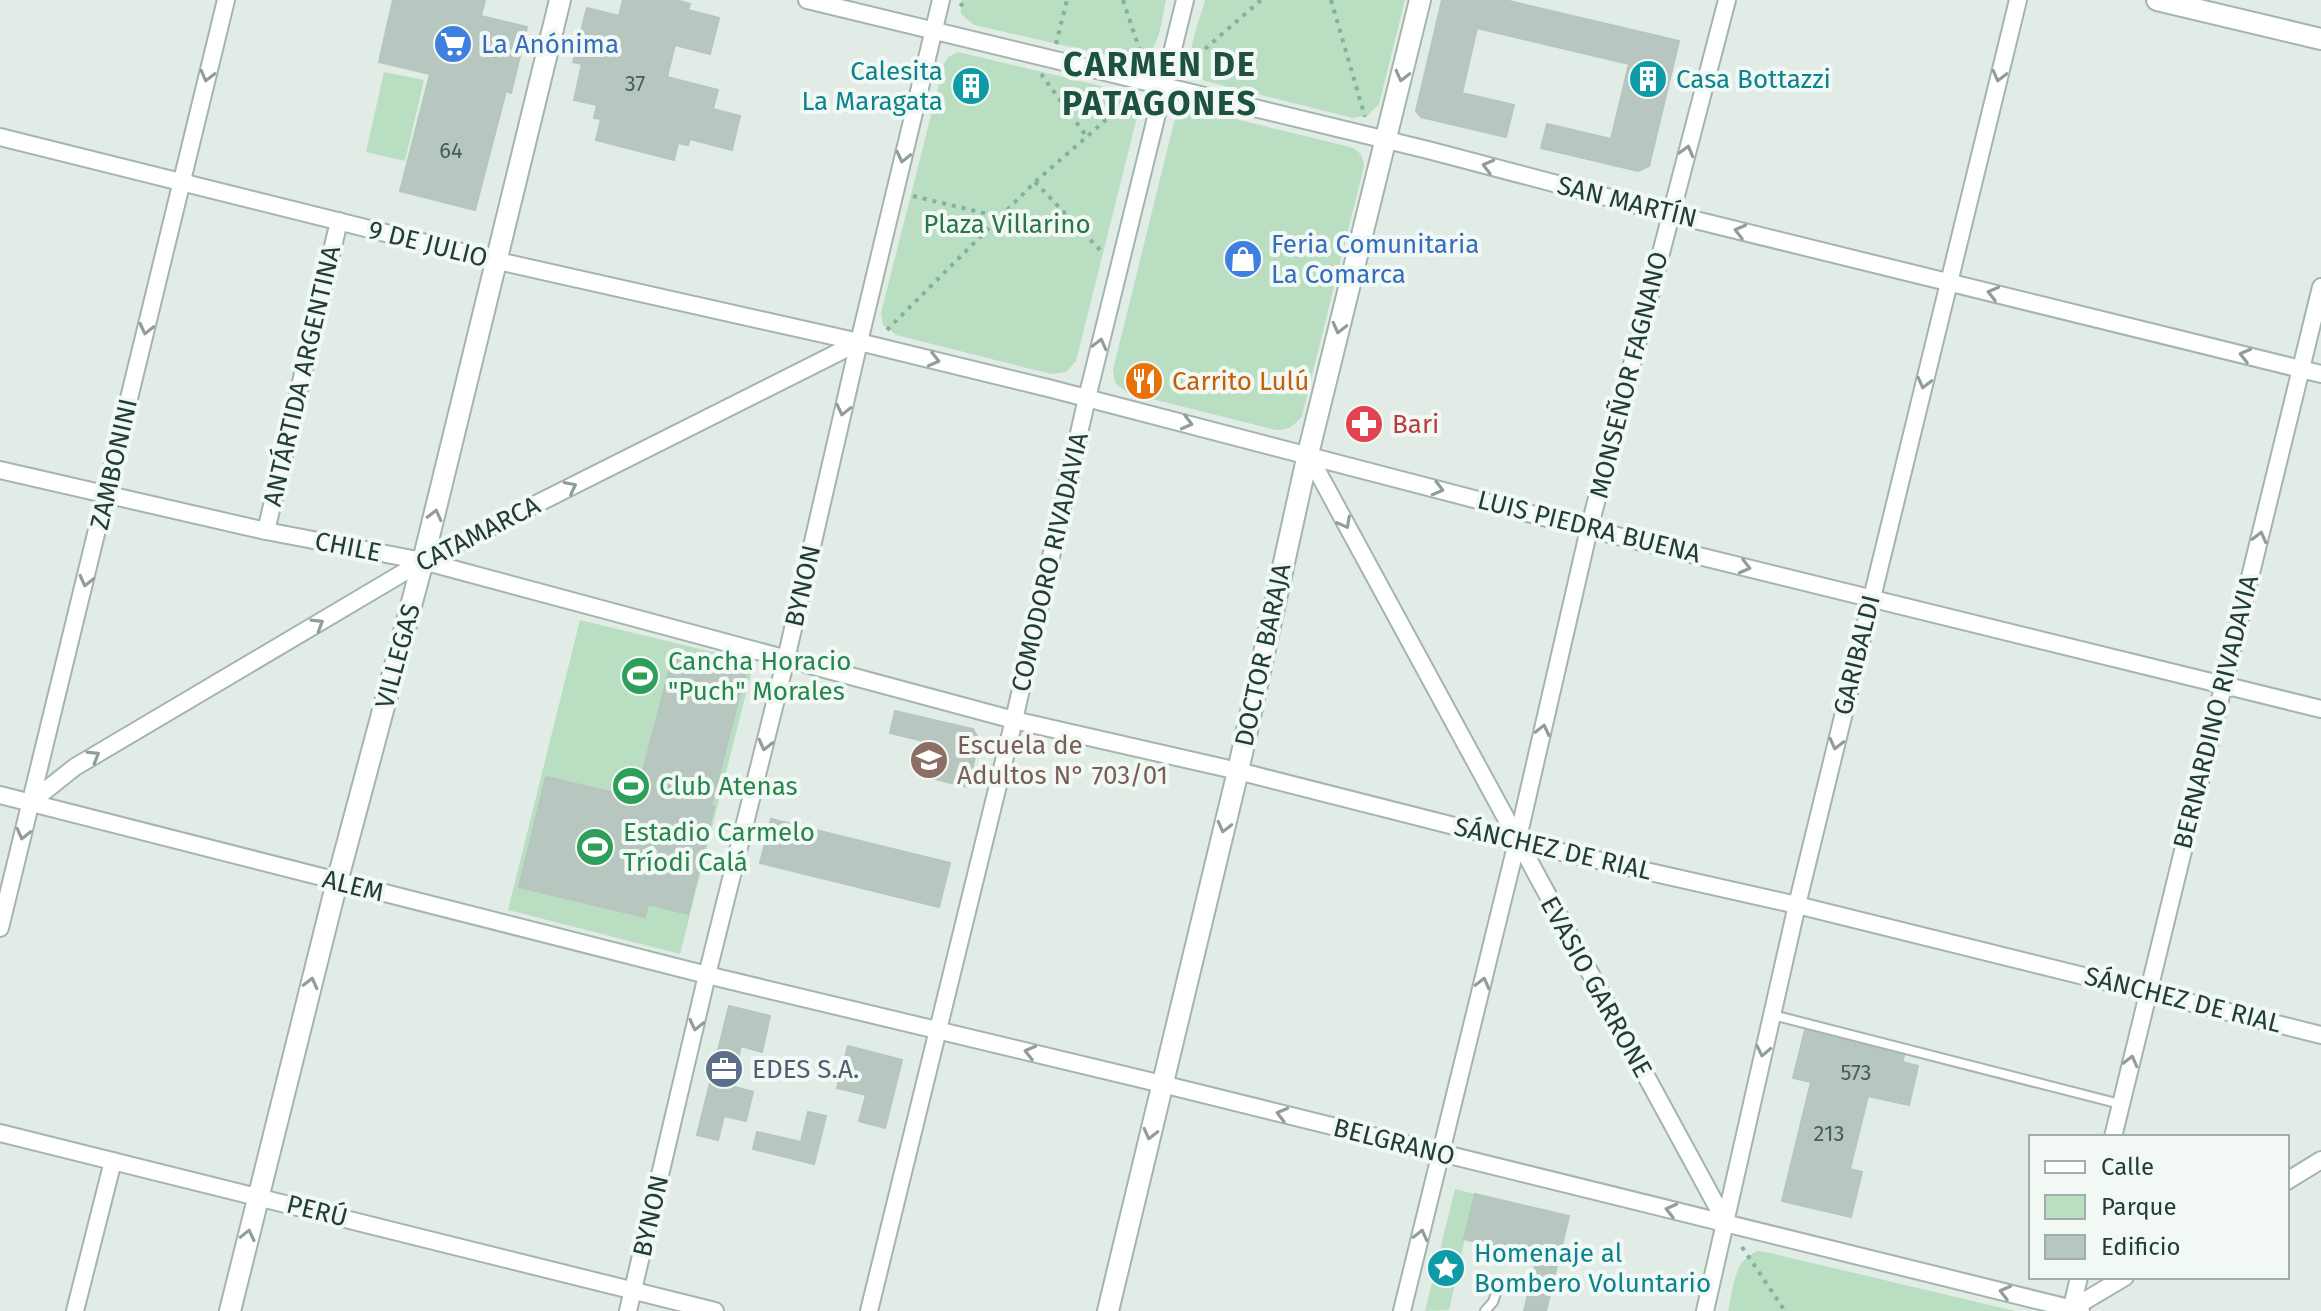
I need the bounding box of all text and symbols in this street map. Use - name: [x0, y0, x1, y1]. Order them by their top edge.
- supermarket icon: La Anónima: [432, 23, 474, 65]
- place label: La Anónima: [481, 29, 619, 60]
- district label: CARMEN DE PATAGONES: [1062, 44, 1258, 124]
- place label: Calesita La Maragata: [801, 56, 943, 117]
- building icon: Casa Bottazzi: [1627, 58, 1669, 100]
- place label: Casa Bottazzi: [1676, 64, 1831, 95]
- building icon: Calesita La Maragata: [950, 65, 992, 107]
- one-way arrow: [200, 68, 217, 82]
- one-way arrow: [1394, 68, 1411, 82]
- one-way arrow: [1992, 68, 2009, 82]
- house number: 37: [625, 70, 646, 97]
- house number: 64: [439, 137, 463, 164]
- one-way arrow: [1678, 145, 1695, 159]
- one-way arrow: [895, 150, 912, 164]
- one-way arrow: [1482, 159, 1496, 176]
- street label: SAN MARTÍN: [1554, 170, 1700, 234]
- park label: Plaza Villarino: [923, 209, 1091, 240]
- street label: 9 DE JULIO: [365, 214, 491, 274]
- one-way arrow: [1734, 223, 1748, 240]
- place label: Feria Comunitaria La Comarca: [1271, 229, 1480, 290]
- shop icon: Feria Comunitaria La Comarca: [1222, 238, 1264, 280]
- street label: ANTÁRTIDA ARGENTINA: [257, 243, 347, 509]
- street label: MONSEÑOR FAGNANO: [1583, 248, 1675, 502]
- one-way arrow: [1986, 285, 2000, 302]
- one-way arrow: [139, 321, 156, 335]
- one-way arrow: [1332, 321, 1349, 335]
- one-way arrow: [1091, 338, 1108, 352]
- one-way arrow: [2239, 347, 2253, 364]
- one-way arrow: [927, 351, 941, 368]
- restaurant icon: Carrito Lulú: [1123, 360, 1165, 402]
- place label: Carrito Lulú: [1172, 366, 1309, 397]
- one-way arrow: [1916, 375, 1933, 389]
- street label: ZAMBONINI: [84, 396, 144, 532]
- one-way arrow: [835, 403, 852, 417]
- pharmacy icon: Bari: [1343, 403, 1385, 445]
- place label: Bari: [1392, 409, 1439, 440]
- one-way arrow: [1179, 414, 1193, 431]
- street label: COMODORO RIVADAVIA: [1005, 429, 1095, 695]
- one-way arrow: [1431, 479, 1445, 496]
- one-way arrow: [562, 481, 577, 497]
- street label: LUIS PIEDRA BUENA: [1474, 484, 1704, 570]
- street label: CATAMARCA: [411, 489, 545, 579]
- one-way arrow: [426, 509, 443, 522]
- one-way arrow: [1335, 514, 1351, 528]
- street label: CHILE: [312, 525, 384, 569]
- one-way arrow: [2250, 530, 2267, 544]
- street label: BYNON: [779, 542, 827, 630]
- one-way arrow: [1737, 557, 1751, 574]
- street label: DOCTOR BARAJA: [1228, 561, 1298, 749]
- street label: BERNARDINO RIVADAVIA: [2167, 572, 2265, 852]
- one-way arrow: [78, 574, 95, 588]
- street label: GARIBALDI: [1827, 592, 1887, 718]
- street label: VILLEGAS: [369, 600, 427, 712]
- one-way arrow: [309, 618, 324, 634]
- place label: Cancha Horacio "Puch" Morales: [668, 646, 851, 707]
- sports icon: Cancha Horacio "Puch" Morales: [619, 655, 661, 697]
- one-way arrow: [1534, 723, 1551, 737]
- place label: Escuela de Adultos N° 703/01: [957, 730, 1168, 791]
- one-way arrow: [1828, 737, 1845, 750]
- one-way arrow: [757, 738, 774, 752]
- school or university icon: Escuela de Adultos N° 703/01: [908, 739, 950, 781]
- one-way arrow: [85, 750, 100, 766]
- sports icon: Club Atenas: [610, 765, 652, 807]
- place label: Club Atenas: [659, 771, 798, 802]
- street label: SÁNCHEZ DE RIAL: [1451, 811, 1655, 887]
- place label: Estadio Carmelo Tríodi Calá: [623, 817, 815, 878]
- one-way arrow: [1217, 820, 1234, 833]
- one-way arrow: [16, 826, 33, 840]
- sports icon: Estadio Carmelo Tríodi Calá: [574, 826, 616, 868]
- street label: ALEM: [319, 863, 387, 909]
- street label: EVASIO GARRONE: [1534, 891, 1658, 1083]
- street label: SÁNCHEZ DE RIAL: [2081, 961, 2285, 1039]
- one-way arrow: [1474, 976, 1491, 990]
- one-way arrow: [302, 977, 319, 990]
- one-way arrow: [688, 1018, 705, 1031]
- one-way arrow: [1024, 1044, 1037, 1061]
- one-way arrow: [1755, 1044, 1772, 1058]
- office icon: EDES S.A.: [703, 1048, 745, 1090]
- place label: EDES S.A.: [752, 1054, 859, 1085]
- one-way arrow: [2122, 1055, 2139, 1069]
- house number: 573: [1840, 1059, 1872, 1086]
- one-way arrow: [1276, 1106, 1290, 1123]
- street label: BELGRANO: [1330, 1112, 1458, 1172]
- house number: 213: [1814, 1120, 1844, 1147]
- one-way arrow: [1143, 1127, 1160, 1141]
- legend: [2029, 1135, 2289, 1279]
- text: Calle: [2101, 1153, 2154, 1181]
- street label: BYNON: [627, 1172, 675, 1260]
- street label: PERÚ: [283, 1188, 351, 1234]
- text: Parque: [2101, 1193, 2177, 1221]
- one-way arrow: [1664, 1202, 1678, 1219]
- one-way arrow: [238, 1229, 255, 1242]
- one-way arrow: [1412, 1229, 1429, 1243]
- text: Edificio: [2101, 1233, 2181, 1261]
- place label: Homenaje al Bombero Voluntario: [1474, 1238, 1711, 1299]
- place icon: Homenaje al Bombero Voluntario: [1425, 1247, 1467, 1289]
- one-way arrow: [1998, 1285, 2012, 1302]

